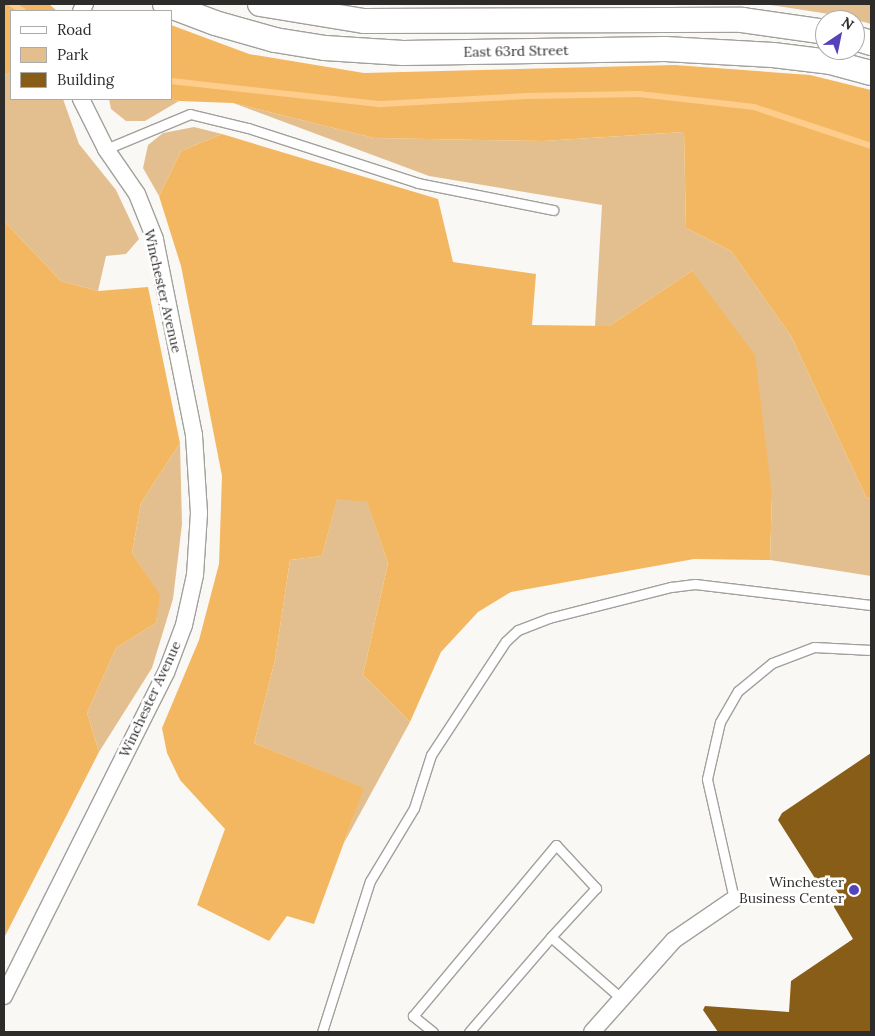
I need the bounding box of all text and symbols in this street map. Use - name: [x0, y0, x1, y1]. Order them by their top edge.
- legend: [10, 10, 172, 100]
- north arrow: [815, 10, 865, 60]
- text: N: [838, 13, 857, 34]
- text: Road: [57, 20, 92, 39]
- street label: East 63rd Street: [463, 42, 569, 60]
- text: Park: [57, 45, 88, 64]
- text: Building: [57, 70, 114, 89]
- street label: Winchester Avenue: [141, 228, 185, 354]
- street label: Winchester Avenue: [116, 638, 184, 760]
- place label: Winchester Business Center: [739, 874, 844, 906]
- marker: Winchester Business Center: [848, 884, 860, 896]

